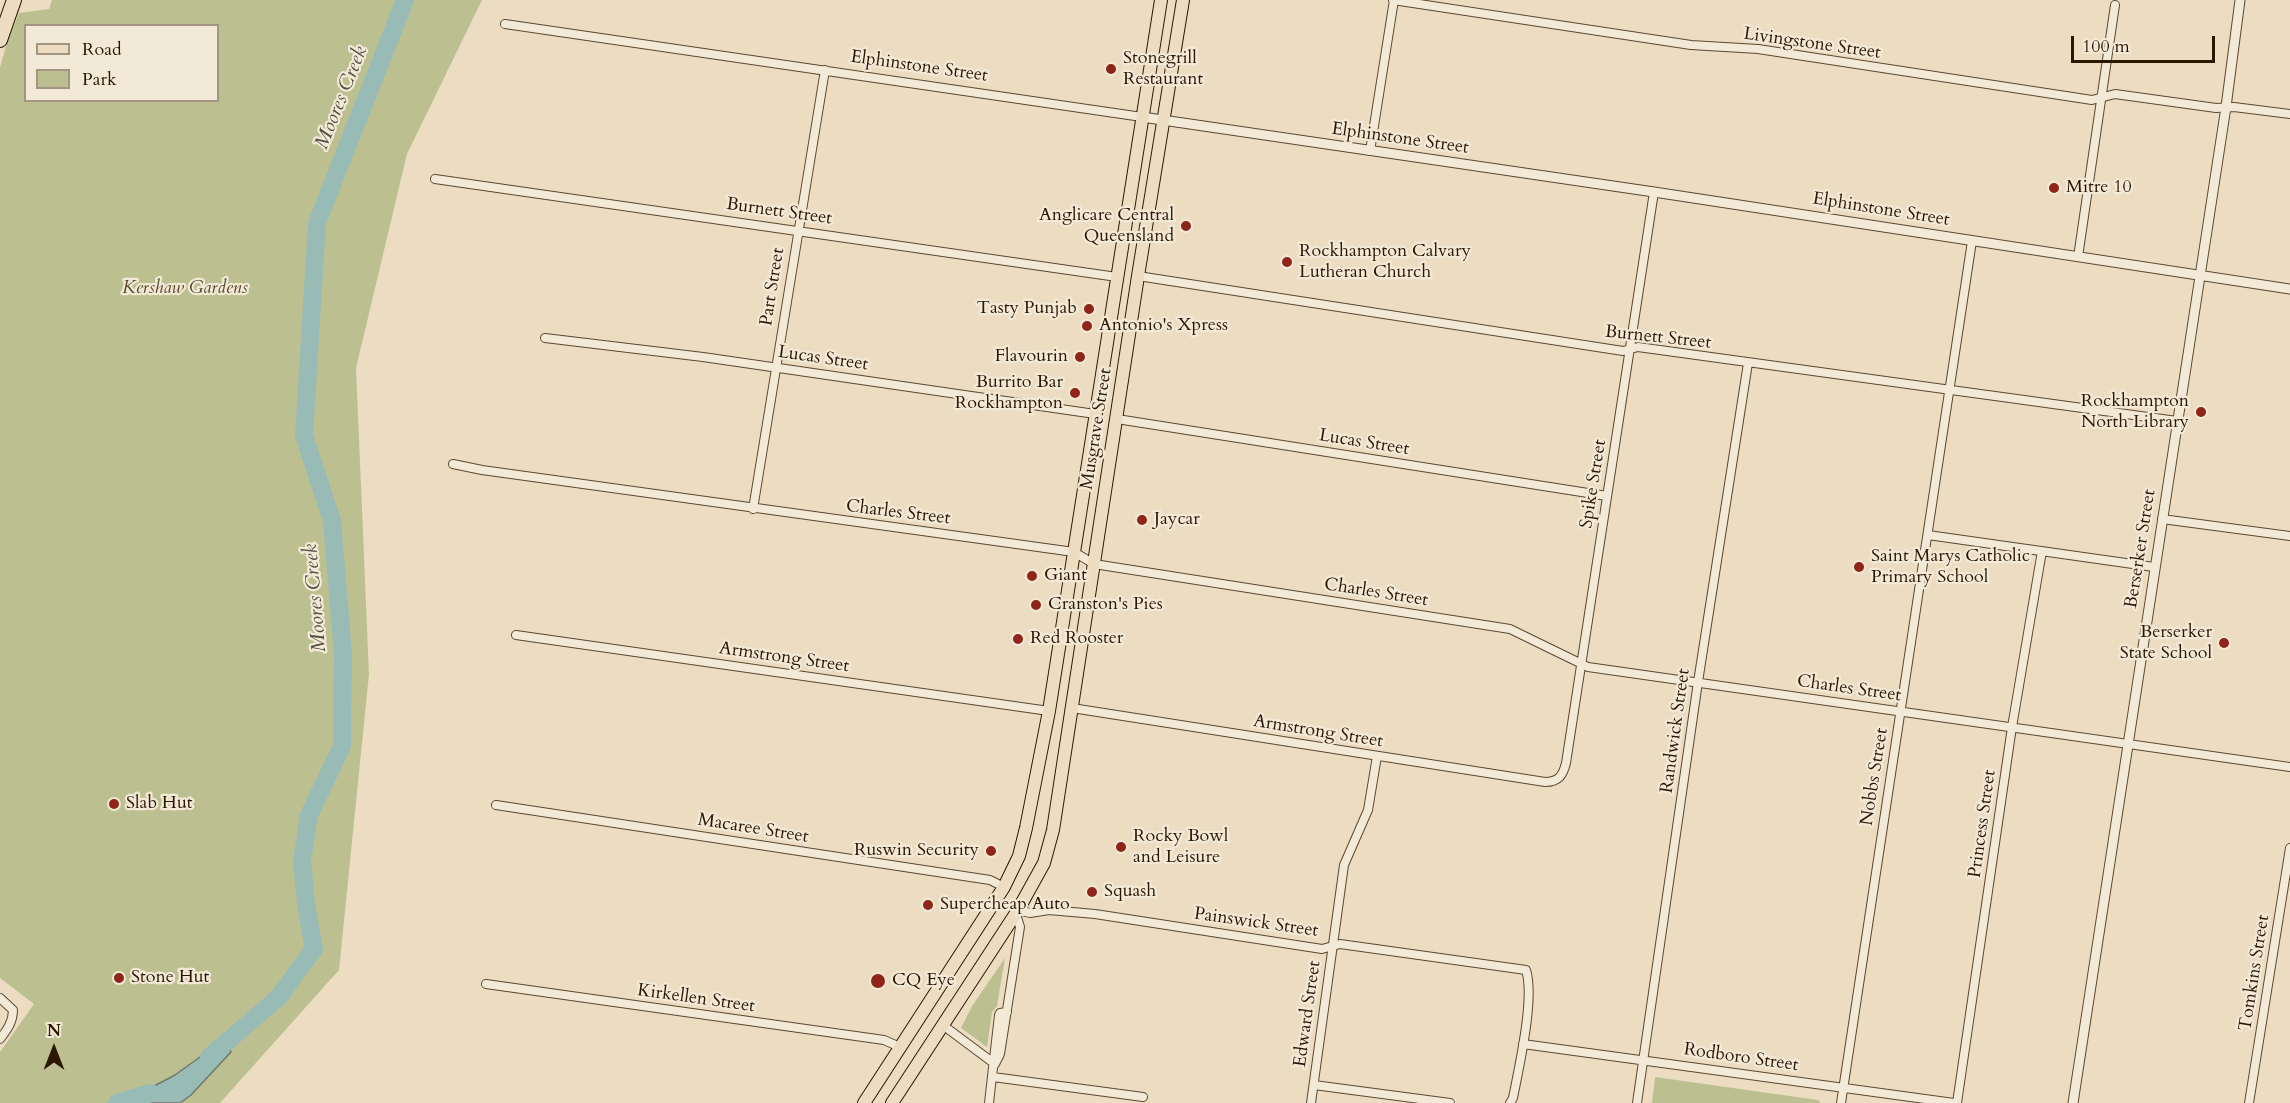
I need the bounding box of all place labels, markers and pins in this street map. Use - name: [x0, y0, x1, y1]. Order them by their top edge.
- place label: Stonegrill Restaurant: [1123, 48, 1203, 90]
- marker: Stonegrill Restaurant: [1104, 62, 1118, 76]
- place label: Mitre 10: [2066, 177, 2132, 199]
- marker: Mitre 10: [2047, 181, 2061, 195]
- place label: Anglicare Central Queensland: [1039, 205, 1174, 248]
- marker: Anglicare Central Queensland: [1179, 219, 1193, 233]
- place label: Rockhampton Calvary Lutheran Church: [1299, 241, 1471, 284]
- marker: Rockhampton Calvary Lutheran Church: [1280, 255, 1294, 269]
- place label: Tasty Punjab: [977, 298, 1077, 320]
- marker: Tasty Punjab: [1082, 302, 1096, 316]
- place label: Antonio's Xpress: [1099, 315, 1228, 337]
- marker: Antonio's Xpress: [1080, 319, 1094, 333]
- place label: Flavourin: [995, 346, 1068, 368]
- marker: Flavourin: [1073, 350, 1087, 364]
- place label: Burrito Bar Rockhampton: [955, 372, 1063, 415]
- marker: Burrito Bar Rockhampton: [1068, 386, 1082, 400]
- place label: Rockhampton North Library: [2081, 391, 2189, 434]
- marker: Rockhampton North Library: [2194, 405, 2208, 419]
- place label: Jaycar: [1154, 509, 1200, 531]
- marker: Jaycar: [1135, 513, 1149, 527]
- place label: Saint Marys Catholic Primary School: [1871, 546, 2030, 588]
- marker: Saint Marys Catholic Primary School: [1852, 560, 1866, 574]
- place label: Giant: [1044, 565, 1087, 587]
- marker: Giant: [1025, 569, 1039, 583]
- place label: Cranston's Pies: [1048, 594, 1163, 616]
- marker: Cranston's Pies: [1029, 598, 1043, 612]
- place label: Berserker State School: [2120, 622, 2212, 664]
- place label: Red Rooster: [1030, 628, 1123, 650]
- marker: Red Rooster: [1011, 632, 1025, 646]
- marker: Berserker State School: [2217, 636, 2231, 650]
- place label: Slab Hut: [126, 793, 192, 815]
- marker: Slab Hut: [107, 797, 121, 811]
- place label: Rocky Bowl and Leisure: [1133, 826, 1228, 868]
- place label: Ruswin Security: [854, 840, 979, 862]
- marker: Rocky Bowl and Leisure: [1114, 840, 1128, 854]
- marker: Ruswin Security: [984, 844, 998, 858]
- place label: Squash: [1104, 881, 1156, 903]
- marker: Squash: [1085, 885, 1099, 899]
- place label: Supercheap Auto: [940, 894, 1070, 916]
- marker: Supercheap Auto: [921, 898, 935, 912]
- place label: Stone Hut: [131, 967, 209, 989]
- place label: CQ Eye: [892, 970, 955, 992]
- marker: Stone Hut: [112, 971, 126, 985]
- marker: CQ Eye: [869, 972, 887, 990]

